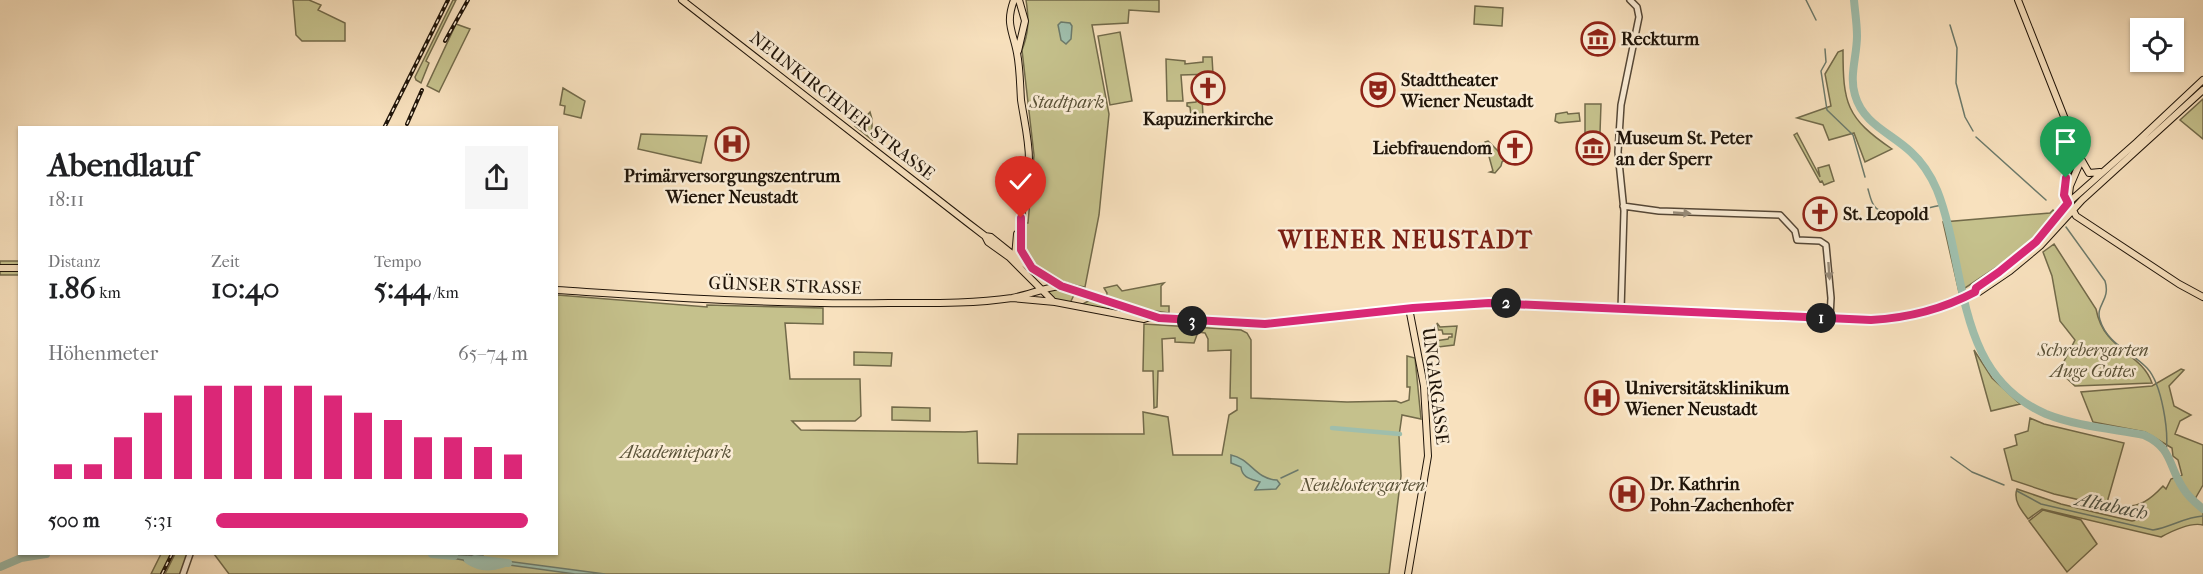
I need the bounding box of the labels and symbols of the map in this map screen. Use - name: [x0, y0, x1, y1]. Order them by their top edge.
- museum icon: Reckturm: [1580, 21, 1616, 57]
- street label: NEUNKIRCHNER STRASSE: [745, 27, 939, 185]
- place label: Reckturm: [1621, 29, 1700, 50]
- church icon: Kapuzinerkirche: [1190, 70, 1226, 106]
- place label: Stadttheater Wiener Neustadt: [1400, 70, 1534, 112]
- theatre icon: Stadttheater Wiener Neustadt: [1360, 72, 1396, 108]
- park label: Stadtpark: [1029, 92, 1104, 113]
- place label: Kapuzinerkirche: [1143, 109, 1273, 130]
- pin: [2040, 116, 2091, 178]
- hospital icon: Primärversorgungszentrum Wiener Neustadt: [714, 126, 750, 162]
- place label: Museum St. Peter an der Sperr: [1615, 128, 1753, 170]
- church icon: Liebfrauendom: [1497, 130, 1533, 166]
- museum icon: Museum St. Peter an der Sperr: [1575, 130, 1611, 166]
- place label: Liebfrauendom: [1373, 138, 1493, 159]
- pin: [995, 156, 1046, 218]
- place label: Primärversorgungszentrum Wiener Neustadt: [624, 166, 841, 208]
- church icon: St. Leopold: [1802, 196, 1838, 232]
- place label: St. Leopold: [1843, 204, 1930, 225]
- one-way arrow: [1672, 208, 1691, 217]
- district label: WIENER NEUSTADT: [1278, 226, 1534, 254]
- one-way arrow: [1824, 262, 1834, 281]
- street label: GÜNSER STRASSE: [708, 272, 862, 299]
- pin: 2: [1491, 288, 1521, 318]
- pin: 1: [1806, 303, 1836, 333]
- pin: 3: [1177, 306, 1207, 336]
- street label: UNGARGASSE: [1417, 326, 1453, 446]
- park label: Schrebergarten Auge Gottes: [2036, 340, 2149, 382]
- place label: Universitätsklinikum Wiener Neustadt: [1624, 378, 1790, 420]
- hospital icon: Universitätsklinikum Wiener Neustadt: [1584, 380, 1620, 416]
- park label: Akademiepark: [619, 442, 731, 463]
- place label: Dr. Kathrin Pohn-Zachenhofer: [1650, 474, 1794, 516]
- park label: Neuklostergarten: [1300, 475, 1425, 496]
- hospital icon: Dr. Kathrin Pohn-Zachenhofer: [1609, 476, 1645, 512]
- water label: Altabach: [2071, 487, 2150, 525]

